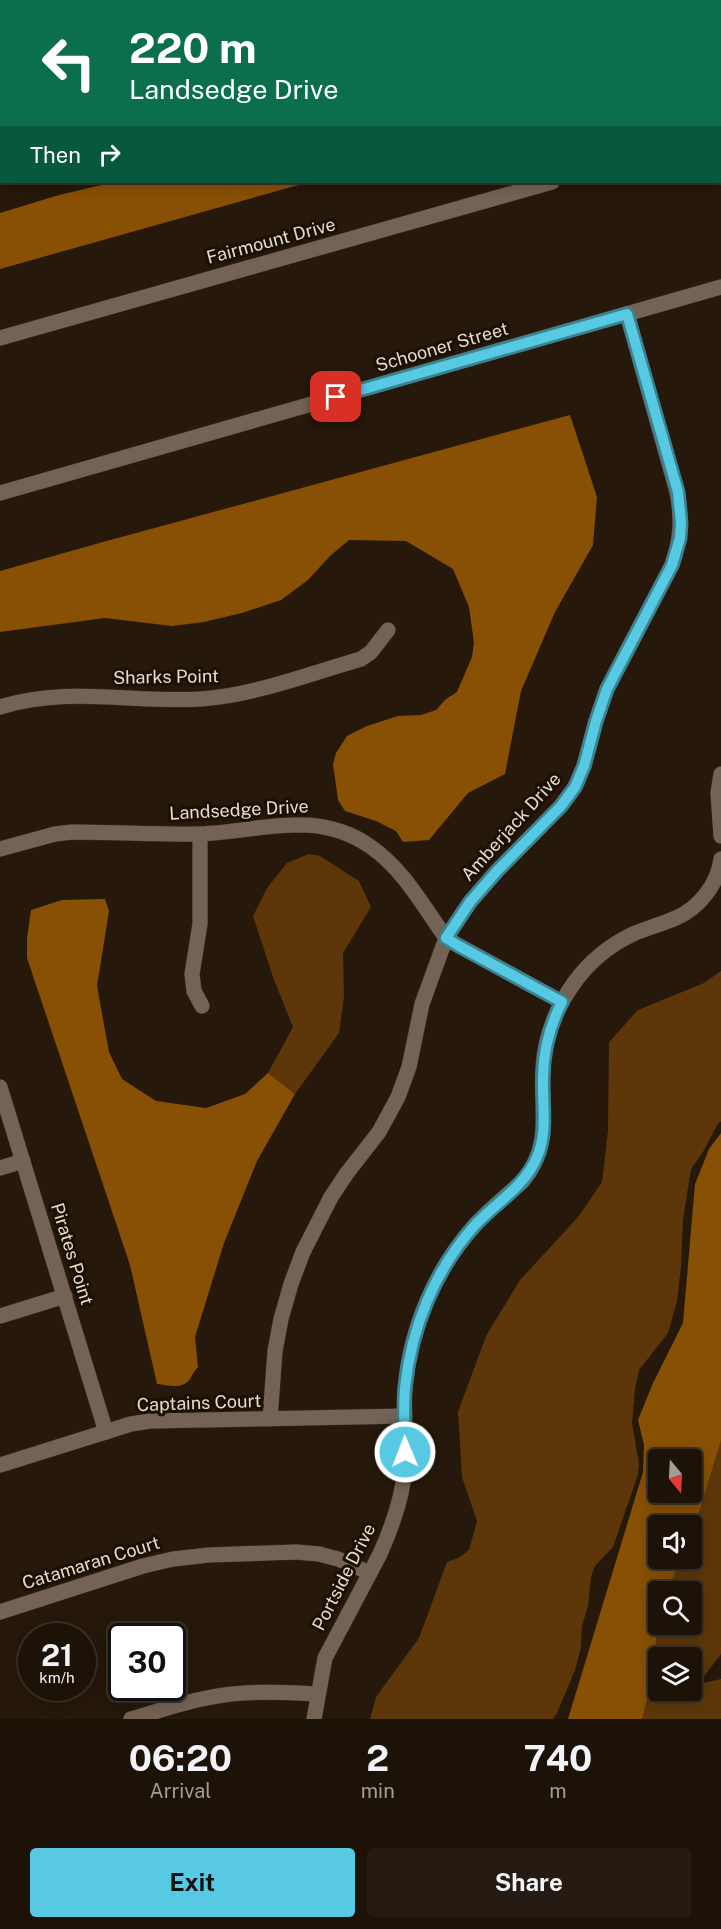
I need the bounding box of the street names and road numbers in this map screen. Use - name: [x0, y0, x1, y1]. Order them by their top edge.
- street label: Fairmount Drive: [204, 213, 338, 268]
- street label: Schooner Street: [373, 318, 511, 375]
- street label: Sharks Point: [113, 665, 219, 688]
- street label: Amberjack Drive: [457, 768, 565, 885]
- street label: Landsedge Drive: [169, 795, 309, 824]
- street label: Pirates Point: [47, 1200, 98, 1307]
- street label: Captains Court: [136, 1390, 262, 1415]
- street label: Portside Drive: [308, 1520, 379, 1634]
- street label: Catamaran Court: [20, 1532, 162, 1593]

